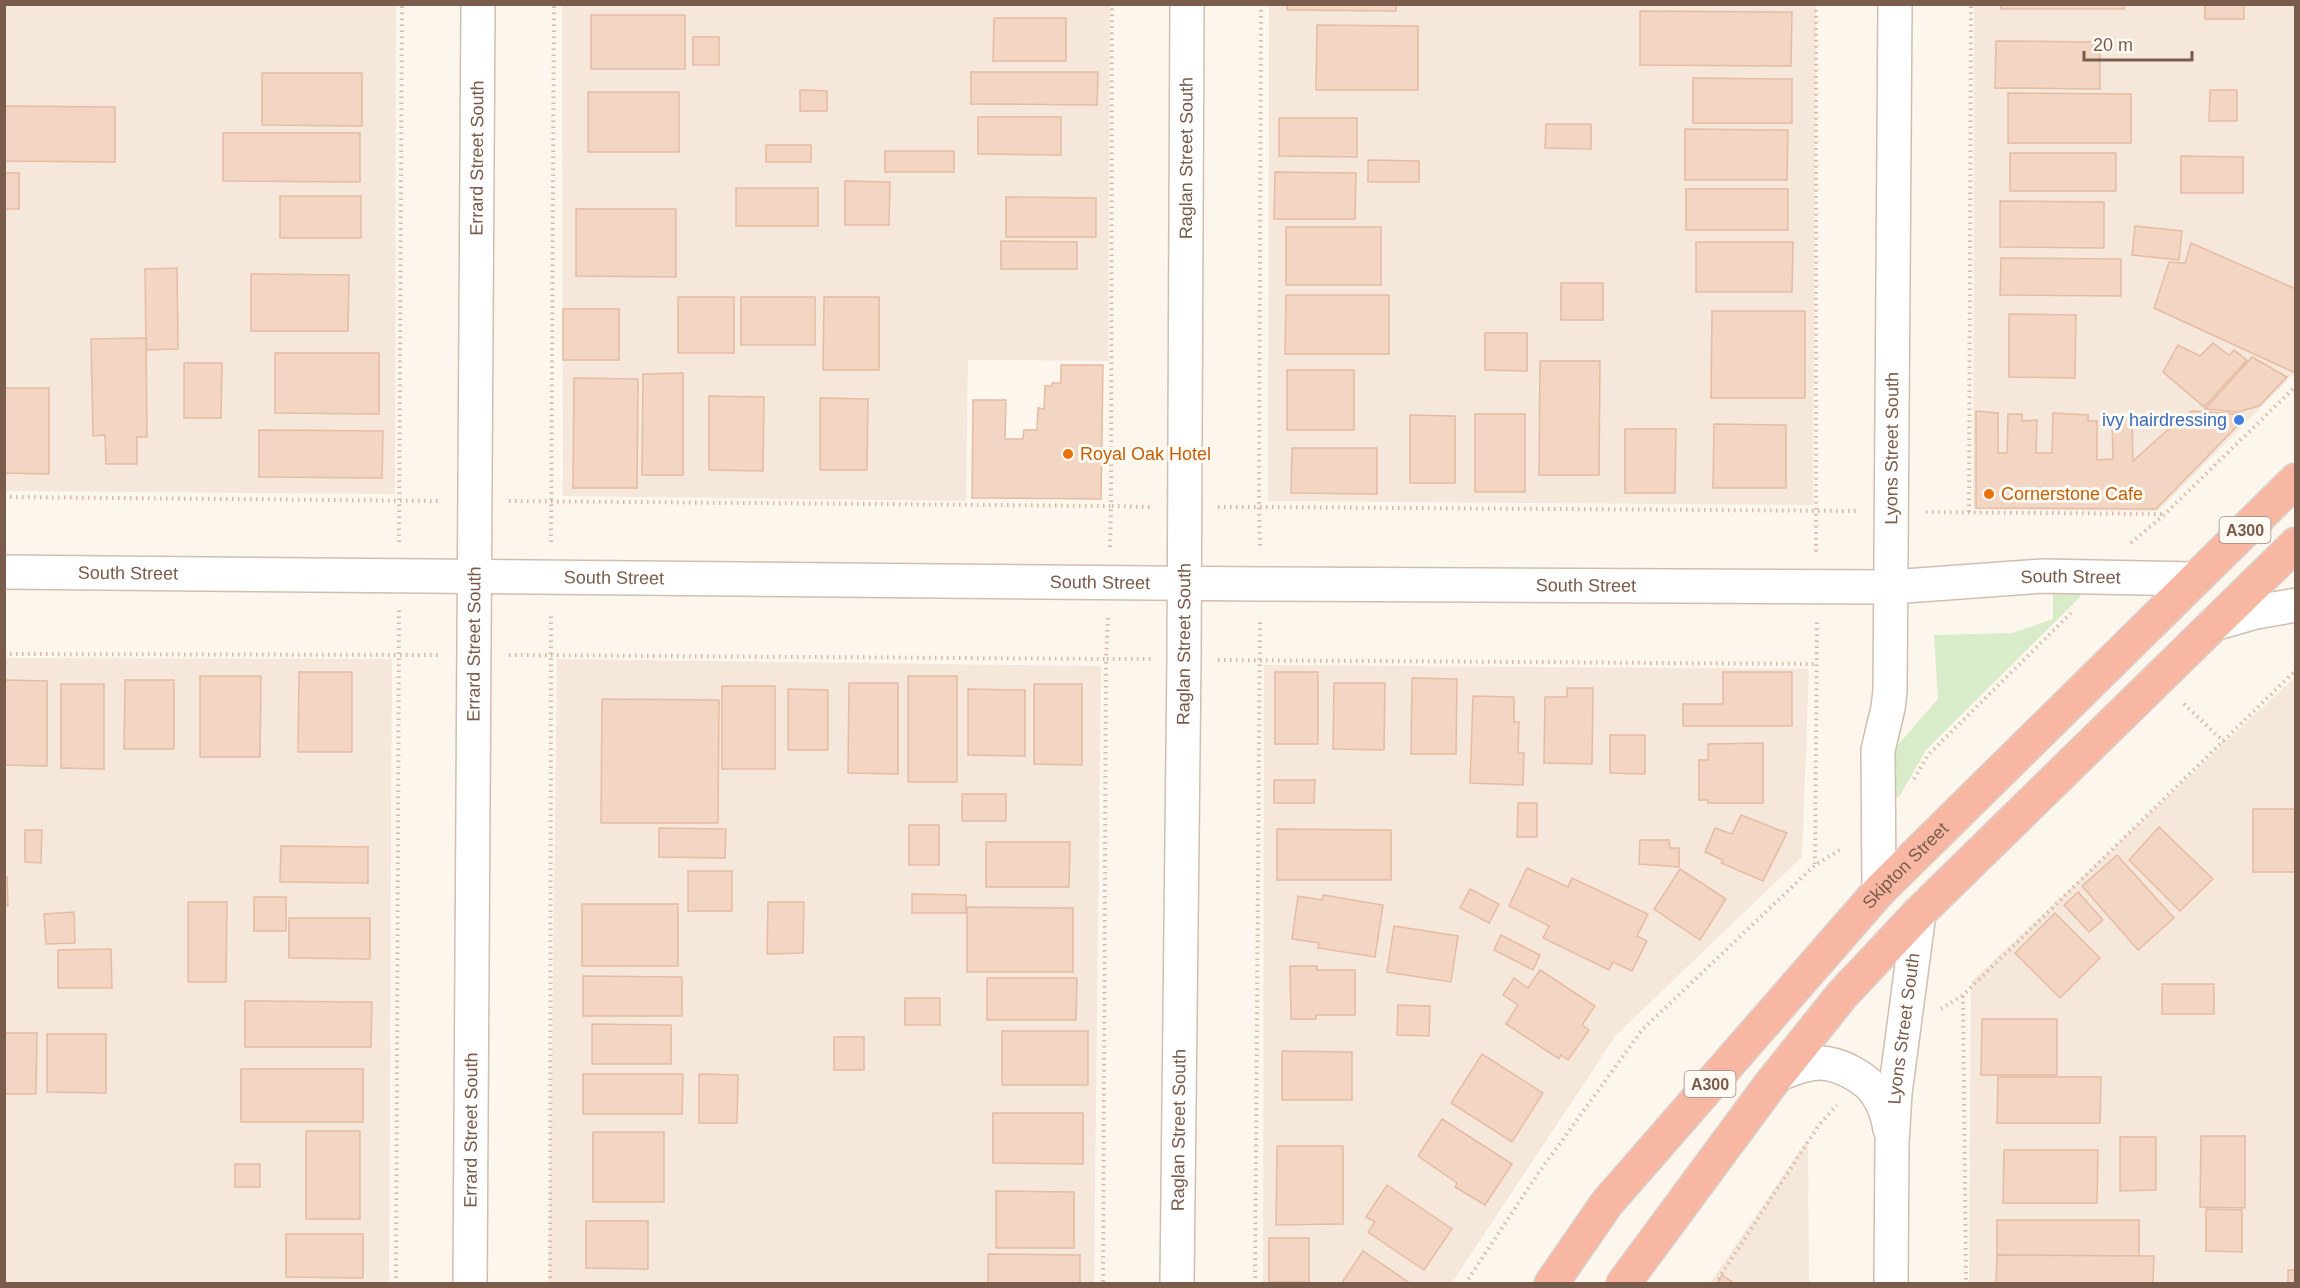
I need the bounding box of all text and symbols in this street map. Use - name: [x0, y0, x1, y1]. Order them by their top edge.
- scale bar: [2084, 24, 2192, 62]
- text: 20 m: [2093, 35, 2133, 55]
- street label: Raglan Street South: [1176, 77, 1197, 239]
- street label: Errard Street South: [467, 80, 488, 236]
- street label: Lyons Street South: [1881, 372, 1902, 525]
- place label: ivy hairdressing: [2102, 410, 2227, 430]
- marker: ivy hairdressing: [2232, 413, 2246, 427]
- place label: Royal Oak Hotel: [1080, 444, 1211, 464]
- marker: Royal Oak Hotel: [1061, 447, 1075, 461]
- place label: Cornerstone Cafe: [2001, 484, 2143, 504]
- marker: Cornerstone Cafe: [1982, 487, 1996, 501]
- road number: A300: [2220, 517, 2270, 543]
- street label: South Street: [78, 563, 178, 584]
- street label: Raglan Street South: [1173, 563, 1194, 725]
- street label: Errard Street South: [464, 566, 484, 722]
- street label: South Street: [2020, 566, 2121, 588]
- street label: South Street: [564, 567, 664, 588]
- street label: South Street: [1050, 572, 1150, 593]
- street label: South Street: [1536, 575, 1636, 596]
- street label: Skipton Street: [1858, 818, 1952, 913]
- street label: Lyons Street South: [1884, 952, 1924, 1105]
- street label: Raglan Street South: [1168, 1049, 1190, 1211]
- street label: Errard Street South: [460, 1052, 481, 1208]
- road number: A300: [1684, 1071, 1736, 1097]

